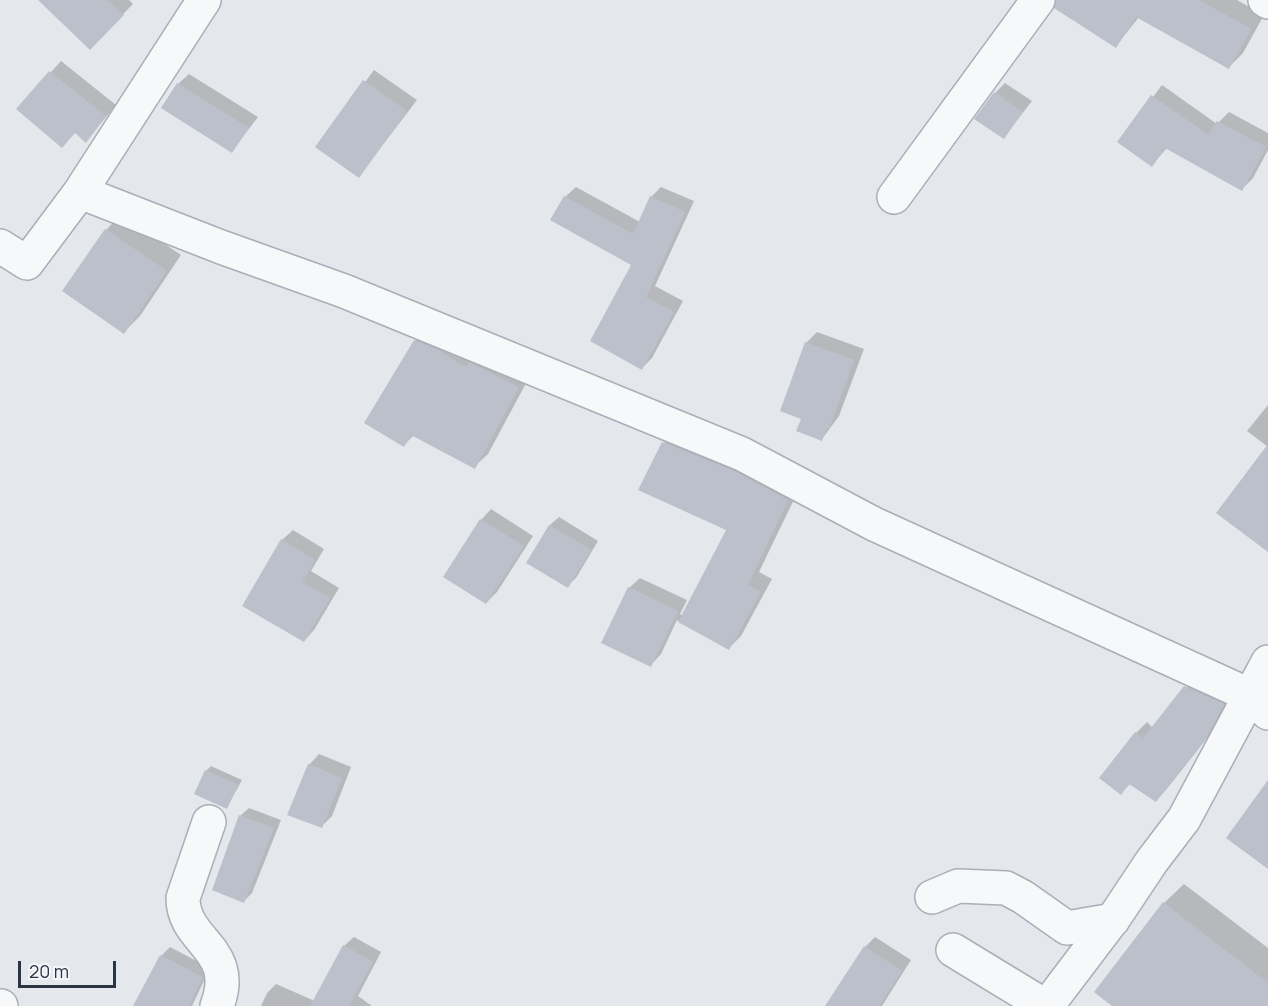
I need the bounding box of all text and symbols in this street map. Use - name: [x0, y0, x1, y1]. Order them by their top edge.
- scale bar: [21, 949, 118, 987]
- text: 20 m: [29, 959, 69, 983]

